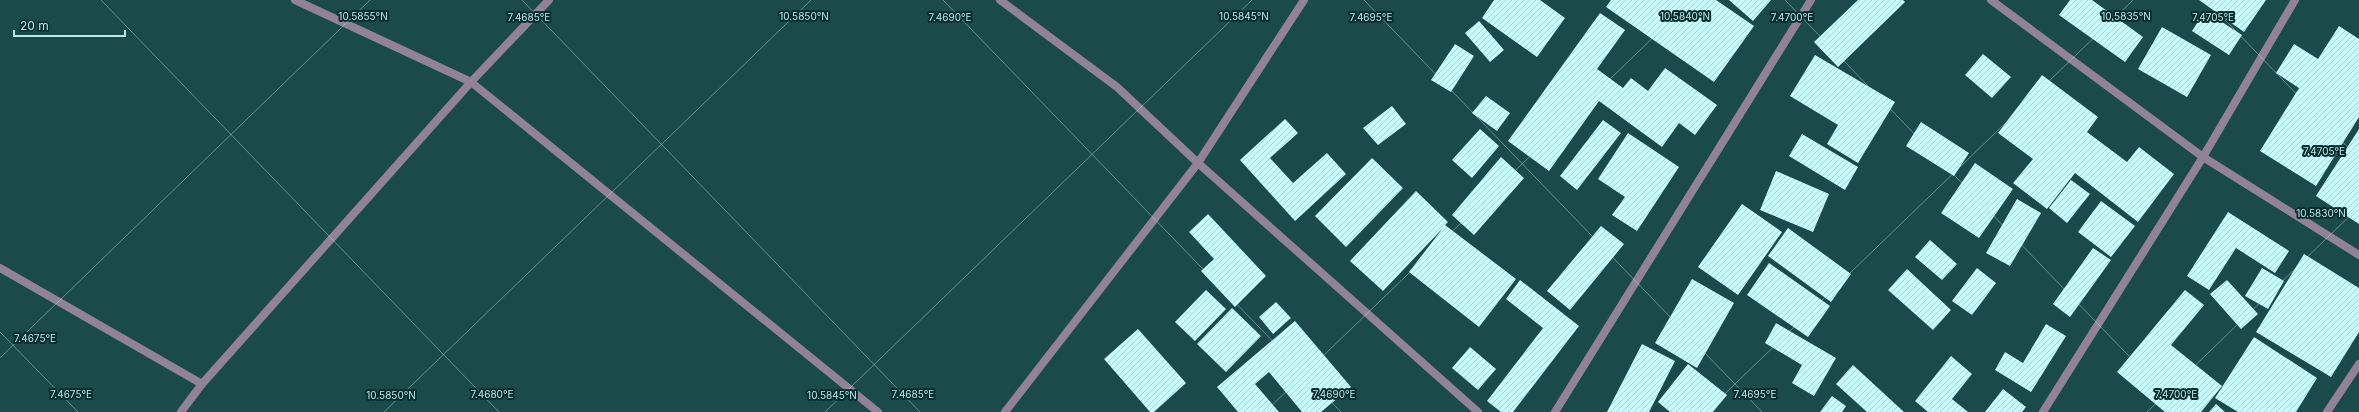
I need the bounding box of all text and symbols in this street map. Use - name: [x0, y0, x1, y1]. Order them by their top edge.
- text: 10.5855°N: [338, 10, 388, 22]
- text: 10.5850°N: [779, 10, 829, 22]
- text: 10.5845°N: [1219, 10, 1269, 22]
- text: 10.5840°N: [1660, 10, 1710, 22]
- text: 10.5835°N: [2101, 10, 2151, 22]
- text: 7.4685°E: [508, 11, 550, 23]
- text: 7.4690°E: [928, 11, 972, 23]
- text: 7.4695°E: [1350, 11, 1392, 23]
- text: 7.4700°E: [1771, 11, 1813, 23]
- text: 7.4705°E: [2192, 11, 2234, 23]
- scale bar: [14, 12, 125, 38]
- text: 20 m: [20, 18, 49, 33]
- text: 7.4705°E: [2303, 145, 2345, 157]
- text: 10.5830°N: [2296, 207, 2346, 219]
- text: 7.4675°E: [14, 332, 56, 344]
- text: 7.4675°E: [50, 388, 92, 400]
- text: 7.4680°E: [470, 388, 514, 400]
- text: 7.4685°E: [892, 388, 934, 400]
- text: 7.4690°E: [1312, 388, 1356, 400]
- text: 7.4695°E: [1734, 388, 1776, 400]
- text: 7.4700°E: [2155, 388, 2197, 400]
- text: 10.5850°N: [366, 389, 416, 401]
- text: 10.5845°N: [807, 389, 857, 401]

